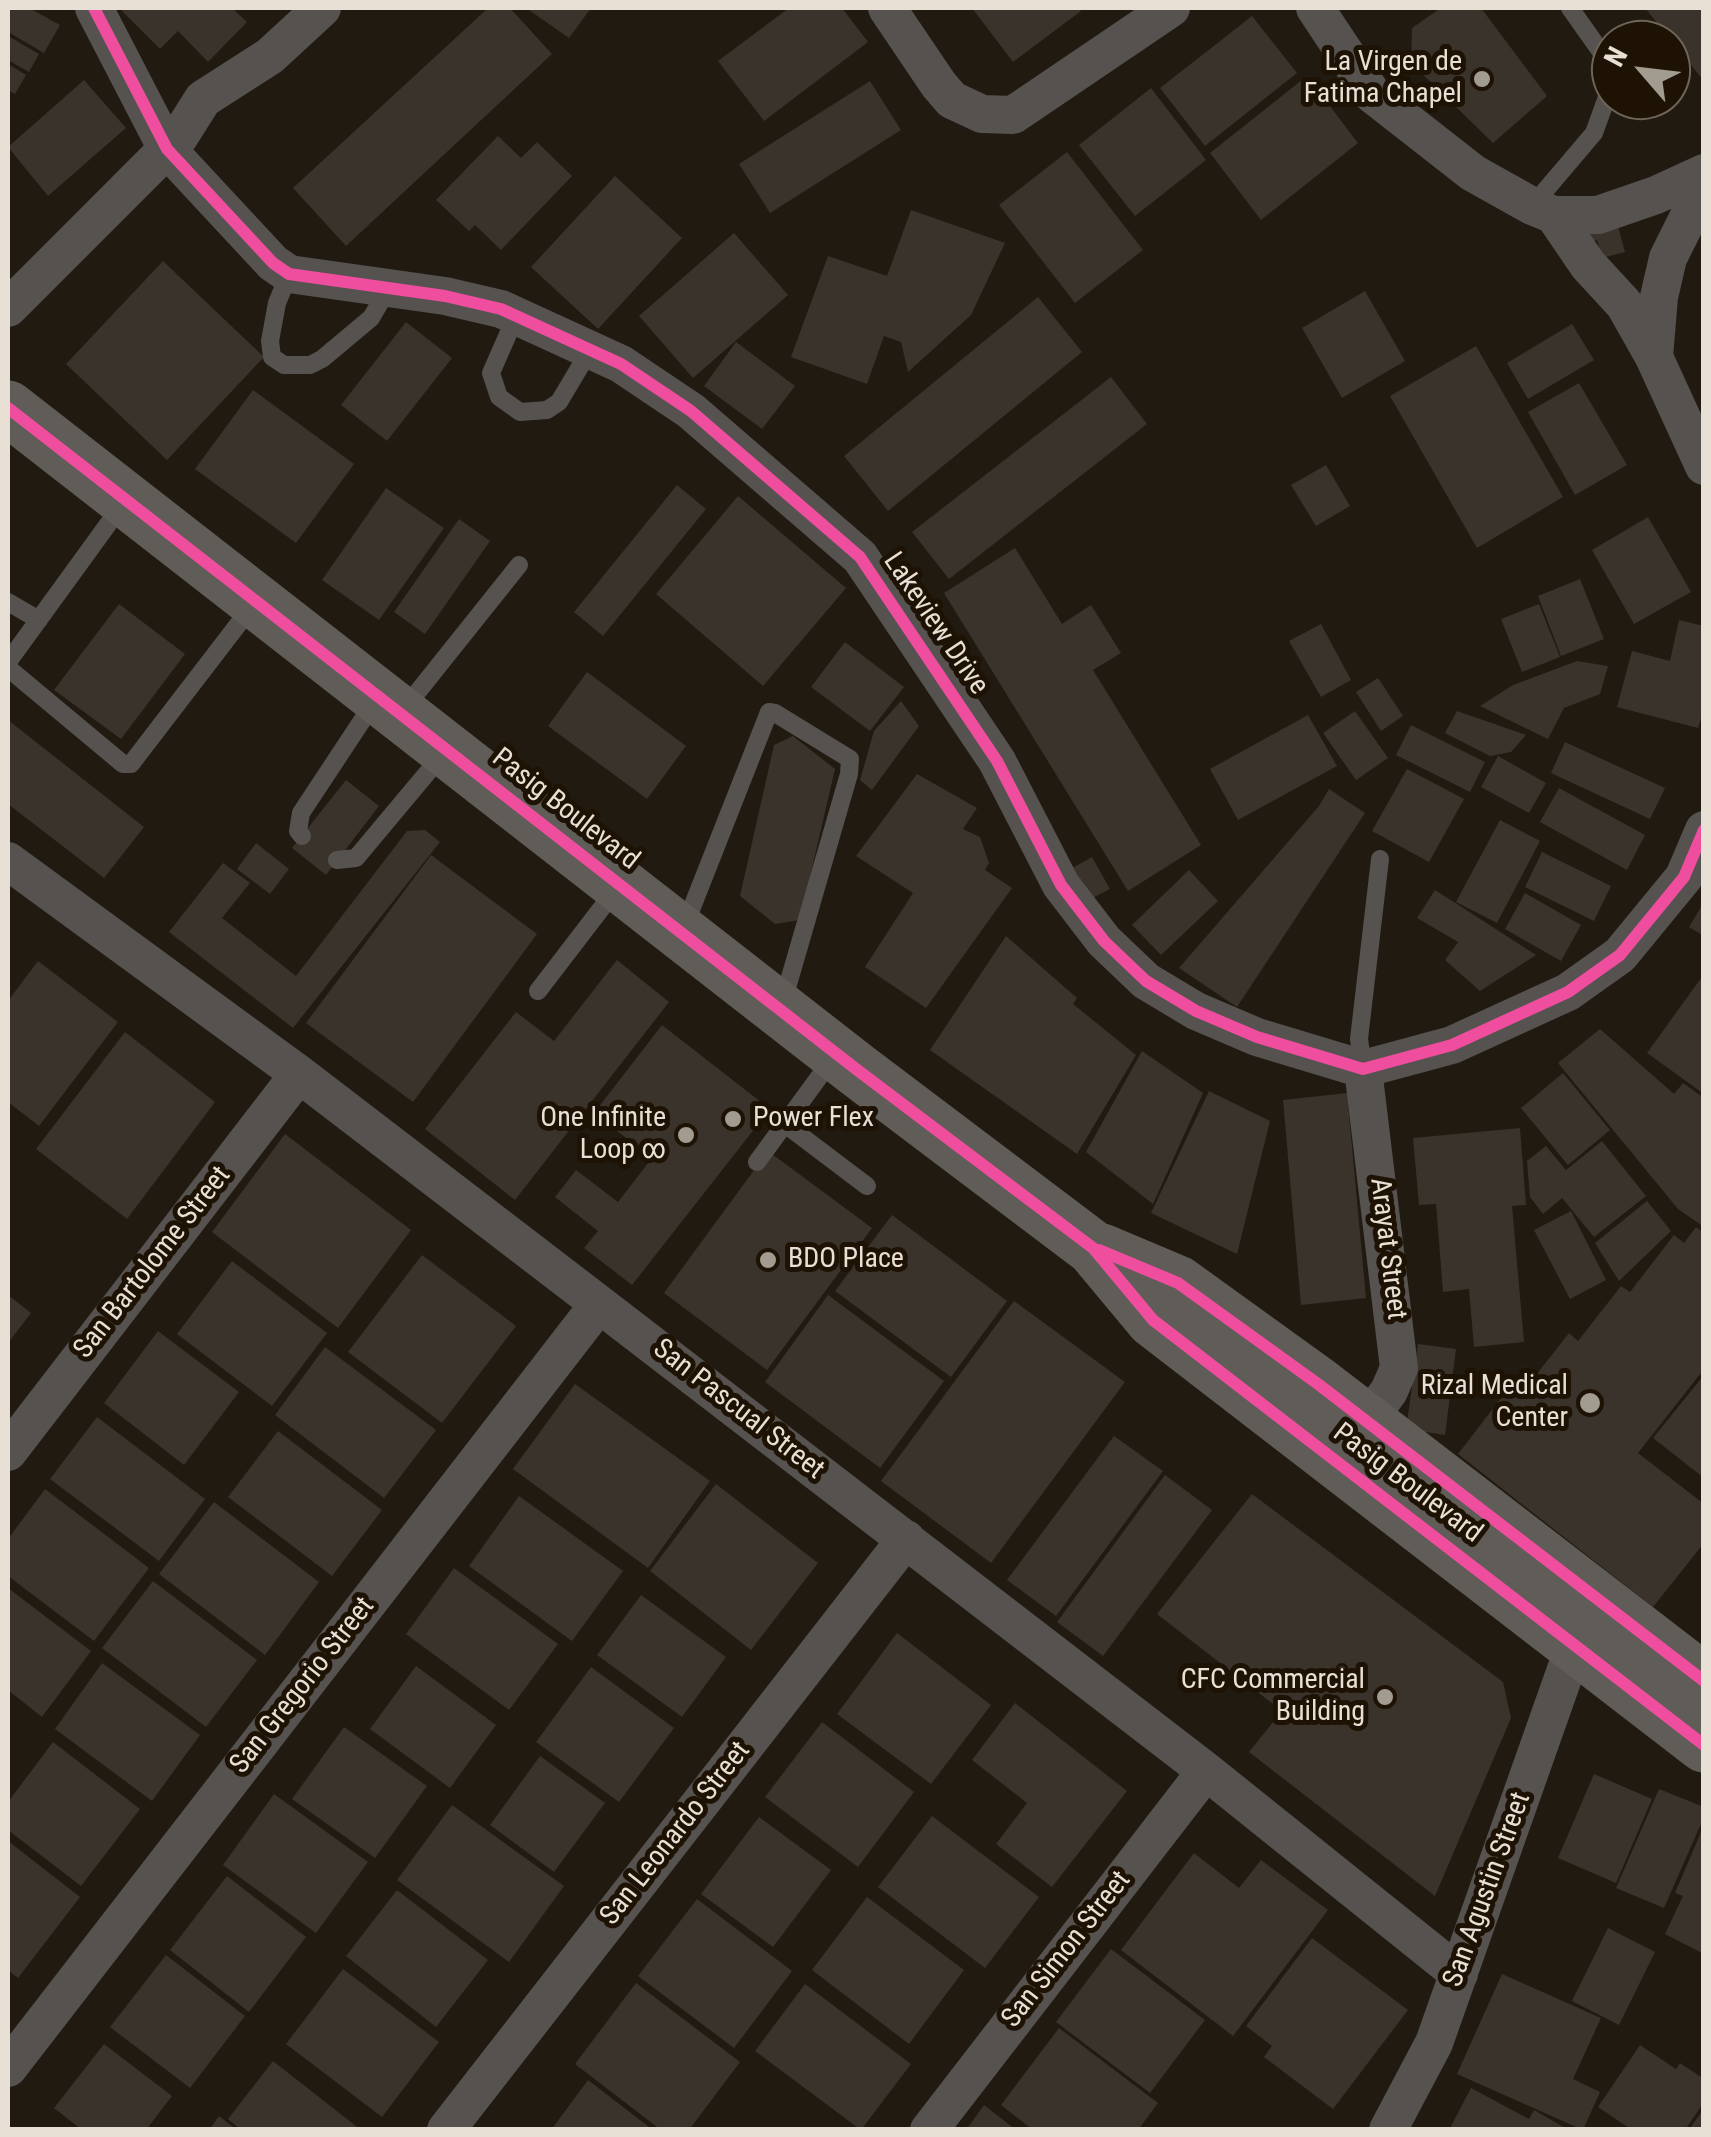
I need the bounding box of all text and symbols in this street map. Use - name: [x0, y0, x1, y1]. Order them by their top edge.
- north arrow: [1591, 20, 1691, 120]
- text: N: [1597, 41, 1634, 72]
- place label: La Virgen de Fatima Chapel: [1304, 46, 1462, 112]
- marker: La Virgen de Fatima Chapel: [1471, 68, 1493, 90]
- street label: Lakeview Drive: [875, 547, 995, 701]
- street label: Pasig Boulevard: [485, 742, 645, 878]
- place label: One Infinite Loop ∞: [540, 1102, 666, 1168]
- place label: Power Flex: [753, 1102, 874, 1136]
- marker: Power Flex: [722, 1108, 744, 1130]
- marker: One Infinite Loop ∞: [675, 1124, 697, 1146]
- street label: San Bartolome Street: [68, 1160, 238, 1366]
- street label: Arayat Street: [1362, 1176, 1412, 1322]
- place label: BDO Place: [788, 1243, 904, 1277]
- marker: BDO Place: [757, 1249, 779, 1271]
- street label: San Pascual Street: [646, 1333, 830, 1487]
- place label: Rizal Medical Center: [1421, 1370, 1568, 1436]
- marker: Rizal Medical Center: [1577, 1390, 1603, 1416]
- street label: Pasig Boulevard: [1326, 1417, 1488, 1551]
- street label: San Gregorio Street: [224, 1591, 382, 1781]
- place label: CFC Commercial Building: [1181, 1664, 1365, 1730]
- marker: CFC Commercial Building: [1374, 1686, 1396, 1708]
- street label: San Leonardo Street: [594, 1736, 758, 1932]
- street label: San Agustin Street: [1437, 1788, 1539, 1992]
- street label: San Simon Street: [995, 1865, 1139, 2035]

